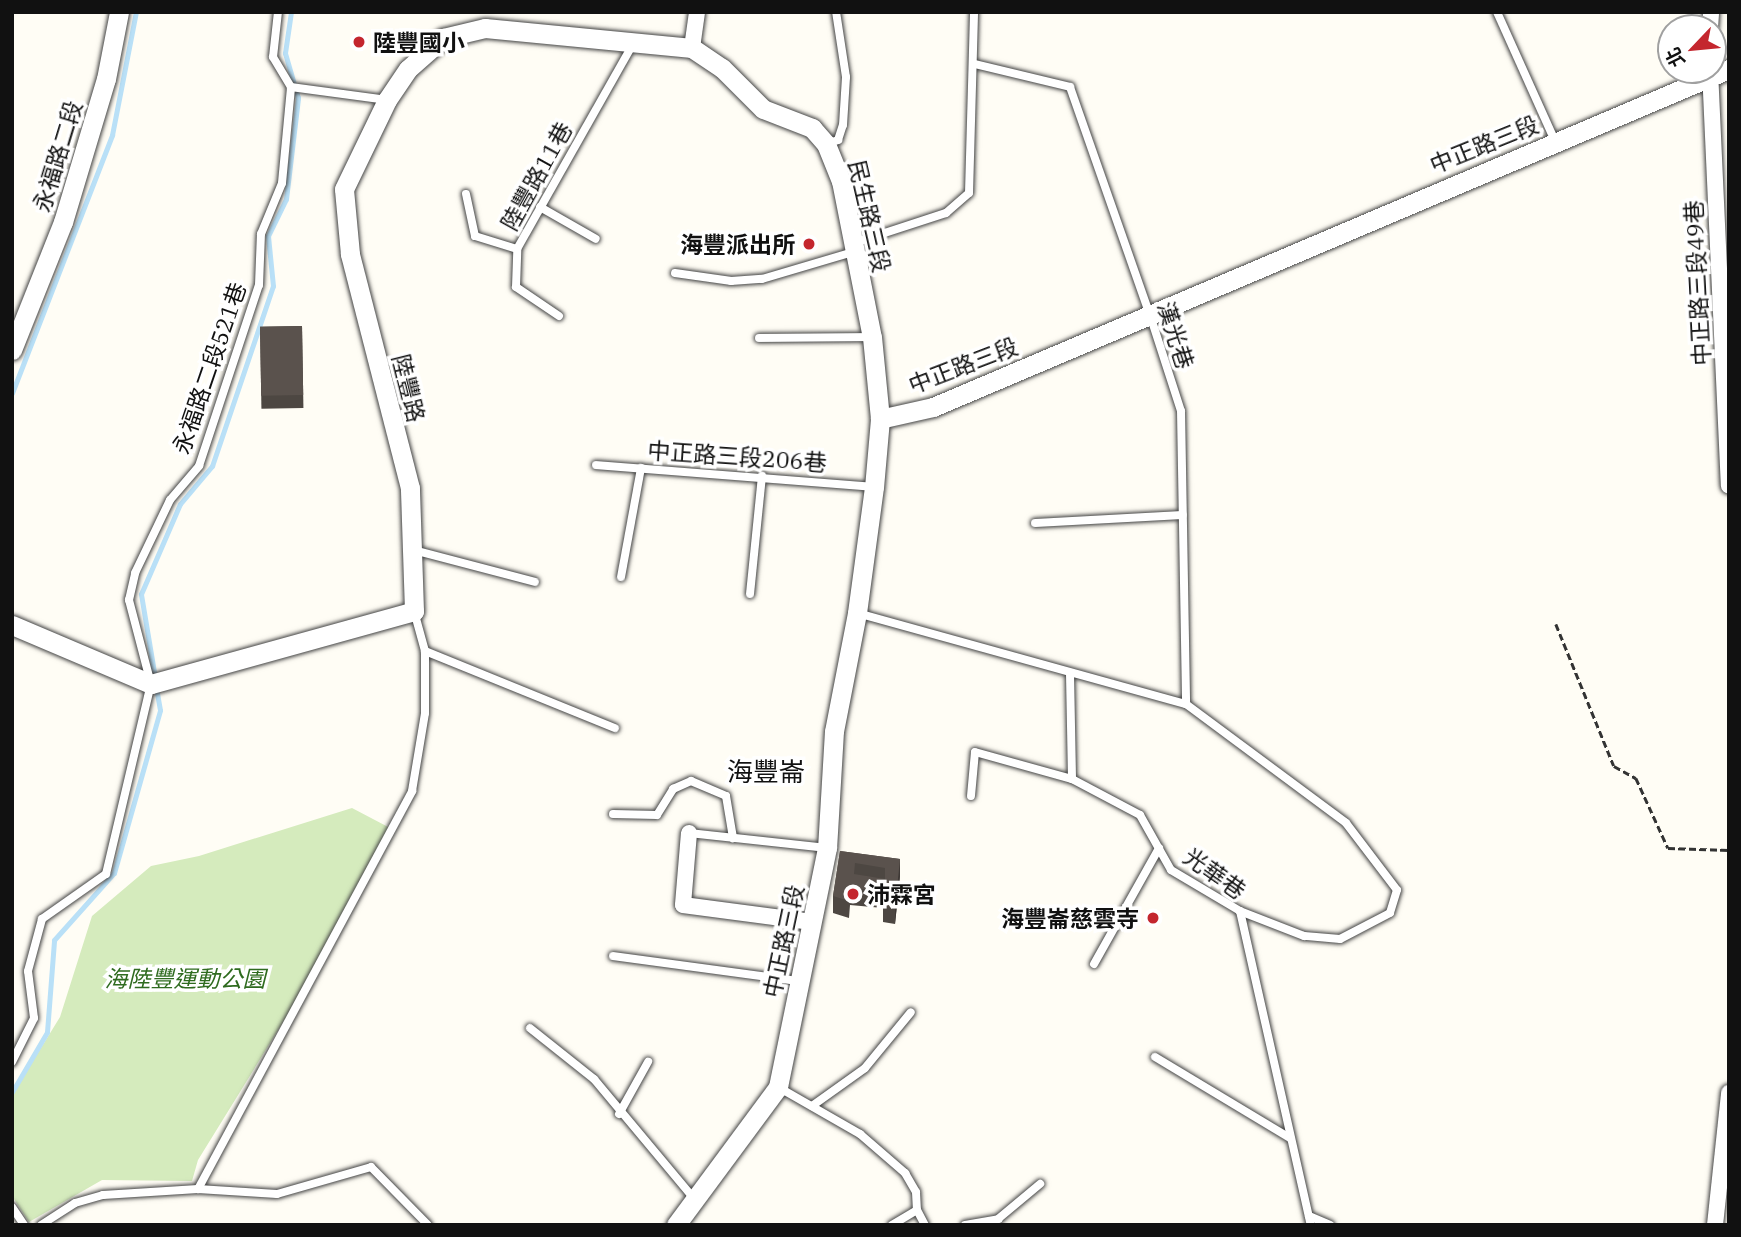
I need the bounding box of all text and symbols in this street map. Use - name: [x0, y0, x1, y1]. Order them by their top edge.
- north arrow: [1657, 14, 1727, 84]
- place label: 陸豐國小: [373, 28, 465, 56]
- marker: 陸豐國小: [351, 34, 367, 50]
- text: 北: [1660, 44, 1690, 71]
- street label: 永福路二段: [27, 97, 87, 215]
- street label: 中正路三段: [1426, 110, 1542, 178]
- street label: 陸豐路11巷: [495, 117, 577, 235]
- street label: 民生路三段: [844, 157, 896, 275]
- street label: 中正路三段49巷: [1679, 200, 1715, 366]
- place label: 海豐派出所: [680, 230, 795, 258]
- marker: 海豐派出所: [801, 236, 817, 252]
- street label: 永福路二段521巷: [167, 279, 251, 457]
- street label: 漢光巷: [1152, 298, 1200, 372]
- street label: 中正路三段: [904, 332, 1022, 398]
- street label: 陸豐路: [387, 351, 431, 425]
- street label: 中正路三段206巷: [647, 436, 827, 476]
- district label: 海豐崙: [727, 756, 805, 788]
- street label: 光華巷: [1179, 842, 1251, 904]
- place label: 沛霖宮: [867, 880, 936, 908]
- street label: 中正路三段: [758, 882, 808, 1000]
- marker: 沛霖宮: [845, 886, 861, 902]
- place label: 海豐崙慈雲寺: [1001, 904, 1139, 932]
- marker: 海豐崙慈雲寺: [1145, 910, 1161, 926]
- park label: 海陸豐運動公園: [105, 964, 265, 992]

